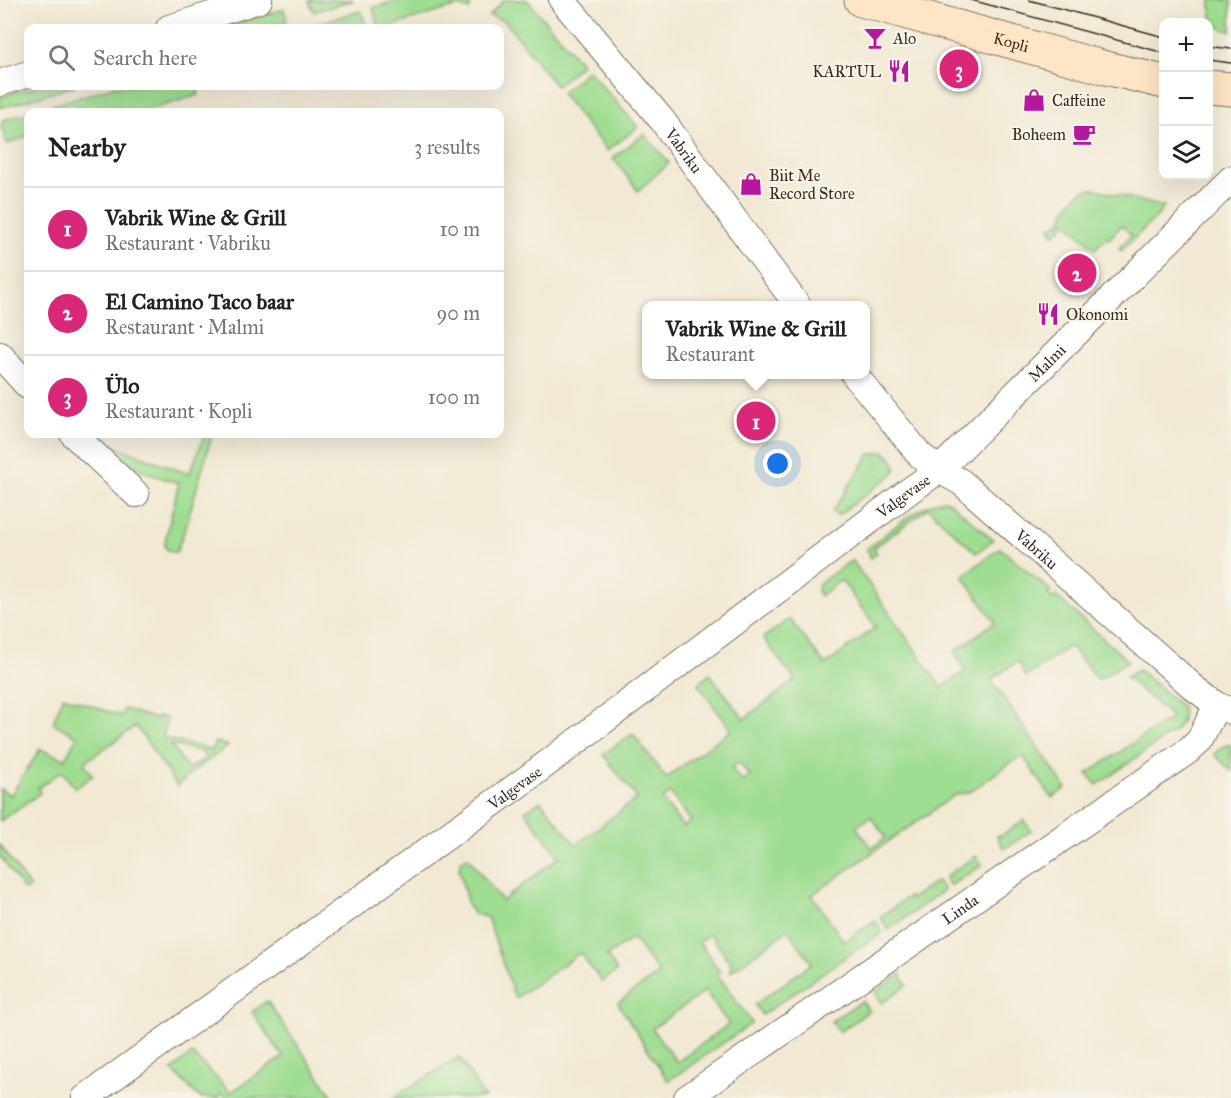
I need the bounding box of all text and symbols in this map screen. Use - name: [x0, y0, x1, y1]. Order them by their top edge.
- map controls: [1159, 18, 1213, 180]
- button: +: [1159, 18, 1213, 72]
- search box: [24, 24, 504, 90]
- bar icon: Alo: [862, 25, 888, 51]
- street label: Kopli: [991, 28, 1032, 56]
- place label: Alo: [892, 29, 916, 48]
- icon: search: [45, 41, 78, 74]
- text: Search here: [93, 44, 197, 71]
- pin: 3: [940, 46, 978, 92]
- restaurant icon: KARTUL: [886, 58, 912, 84]
- place label: KARTUL: [812, 62, 881, 81]
- button: −: [1159, 72, 1213, 126]
- shop icon: Caffeine: [1021, 87, 1047, 113]
- place label: Caffeine: [1052, 91, 1106, 110]
- cafe icon: Boheem: [1071, 121, 1097, 147]
- street label: Vabriku: [661, 124, 707, 177]
- place label: Boheem: [1012, 125, 1067, 144]
- button: layers: [1159, 126, 1213, 180]
- text: Nearby: [48, 131, 126, 163]
- text: 3 results: [414, 135, 480, 159]
- place label: Biit Me Record Store: [769, 166, 855, 203]
- shop icon: Biit Me Record Store: [738, 171, 764, 197]
- text: Vabrik Wine & Grill: [105, 204, 286, 231]
- text: 1: [64, 217, 71, 241]
- text: 10 m: [439, 217, 480, 241]
- text: Restaurant · Vabriku: [105, 231, 271, 255]
- pin: 2: [1058, 250, 1096, 296]
- text: El Camino Taco baar: [105, 288, 294, 315]
- text: 2: [63, 301, 72, 325]
- text: 90 m: [437, 301, 480, 325]
- popup: [642, 301, 870, 379]
- restaurant icon: Okonomi: [1035, 301, 1061, 327]
- place label: Okonomi: [1066, 305, 1129, 324]
- text: Restaurant · Malmi: [105, 315, 264, 339]
- text: Vabrik Wine & Grill: [665, 315, 847, 342]
- street label: Malmi: [1024, 340, 1070, 386]
- text: Restaurant: [665, 342, 755, 366]
- text: Ülo: [105, 372, 139, 399]
- text: 3: [64, 385, 72, 409]
- text: 100 m: [428, 385, 480, 409]
- pin: 1: [736, 398, 776, 444]
- text: Restaurant · Kopli: [105, 399, 252, 423]
- your location: [763, 449, 792, 478]
- street label: Valgevase: [872, 470, 934, 522]
- street label: Vabriku: [1011, 524, 1063, 573]
- street label: Valgevase: [483, 761, 545, 814]
- street label: Linda: [938, 890, 982, 928]

